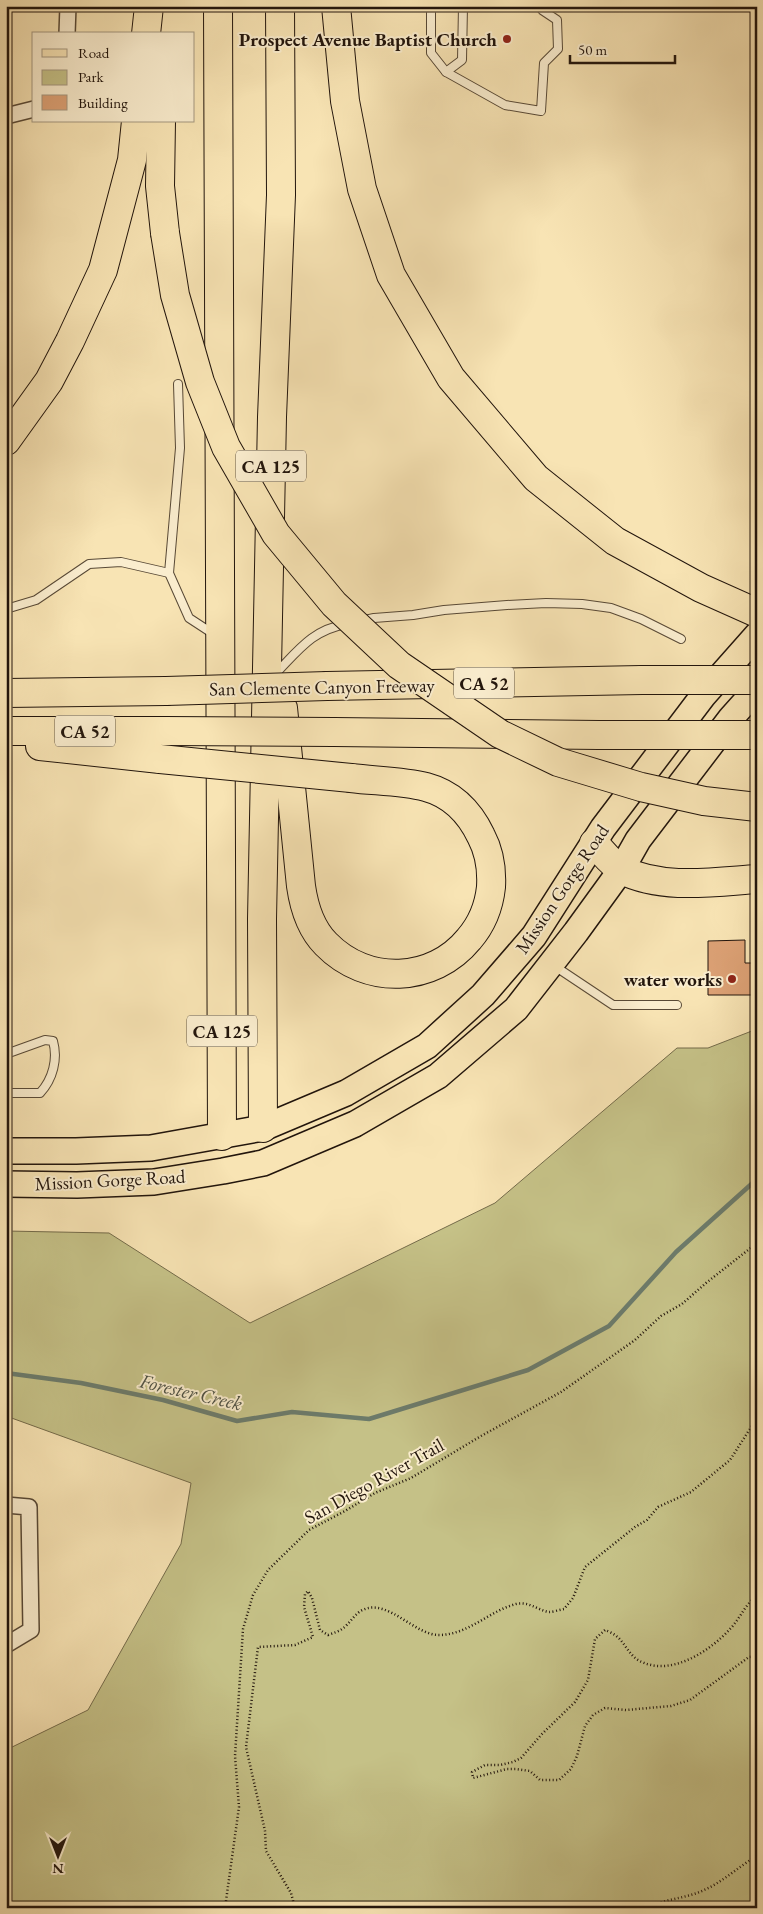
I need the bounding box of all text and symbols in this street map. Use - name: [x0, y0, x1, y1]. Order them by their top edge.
- place label: Prospect Avenue Baptist Church: [239, 27, 497, 52]
- legend: [32, 32, 195, 122]
- scale bar: [570, 32, 676, 64]
- marker: Prospect Avenue Baptist Church: [501, 33, 513, 45]
- text: 50 m: [578, 40, 607, 59]
- text: Road: [78, 43, 110, 62]
- text: Park: [78, 67, 105, 86]
- text: Building: [78, 93, 128, 112]
- road number: CA 125: [236, 451, 306, 482]
- road number: CA 52: [454, 668, 514, 698]
- street label: San Clemente Canyon Freeway: [209, 673, 436, 701]
- road number: CA 52: [55, 716, 115, 746]
- street label: Mission Gorge Road: [509, 819, 615, 958]
- place label: water works: [624, 967, 722, 992]
- marker: water works: [726, 973, 738, 985]
- road number: CA 125: [187, 1016, 257, 1046]
- street label: Mission Gorge Road: [34, 1164, 186, 1196]
- water label: Forester Creek: [136, 1367, 245, 1416]
- street label: San Diego River Trail: [300, 1432, 449, 1530]
- north arrow: [32, 1832, 82, 1882]
- text: N: [52, 1860, 64, 1878]

